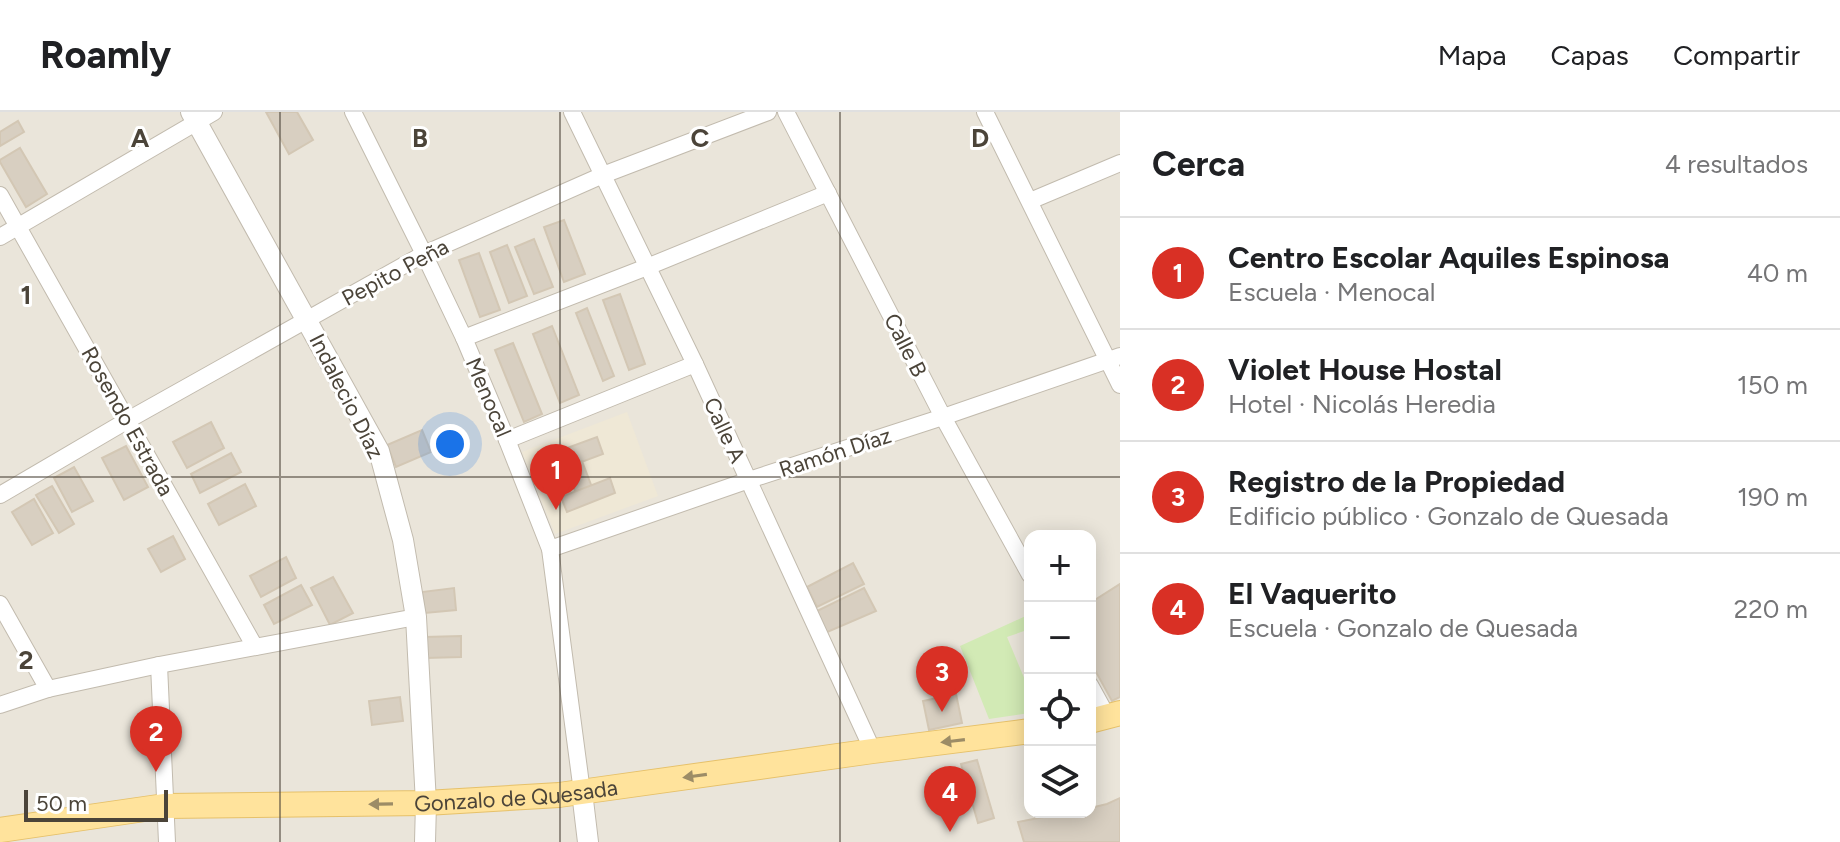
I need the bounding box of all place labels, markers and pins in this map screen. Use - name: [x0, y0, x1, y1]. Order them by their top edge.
- pin: 1: [530, 444, 582, 510]
- pin: 3: [916, 646, 968, 712]
- pin: 2: [130, 706, 182, 772]
- pin: 4: [924, 766, 976, 832]

